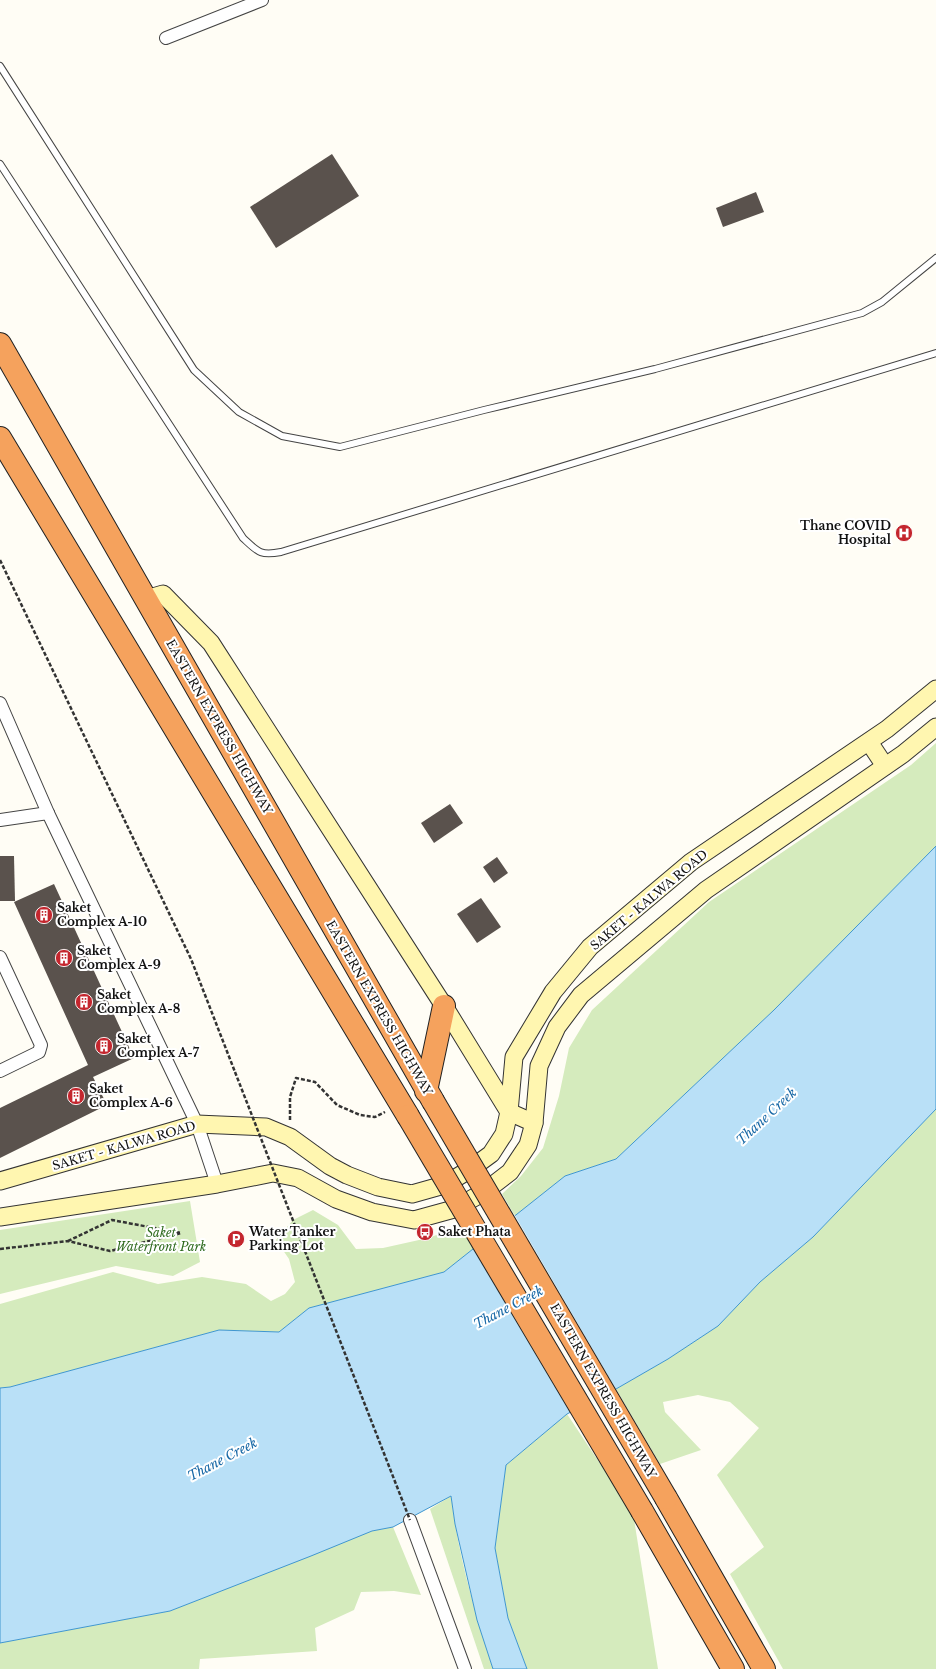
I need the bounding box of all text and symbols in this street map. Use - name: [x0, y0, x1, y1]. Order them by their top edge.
- place label: Thane COVID Hospital: [800, 518, 892, 547]
- hospital icon: Thane COVID Hospital: [894, 523, 914, 543]
- street label: EASTERN EXPRESS HIGHWAY: [163, 637, 276, 817]
- street label: SAKET - KALWA ROAD: [587, 846, 710, 953]
- place label: Saket Complex A-10: [57, 900, 147, 929]
- building icon: Saket Complex A-10: [34, 905, 54, 925]
- street label: EASTERN EXPRESS HIGHWAY: [323, 918, 436, 1098]
- place label: Saket Complex A-9: [77, 943, 161, 972]
- building icon: Saket Complex A-9: [54, 948, 74, 968]
- place label: Saket Complex A-8: [97, 987, 181, 1016]
- building icon: Saket Complex A-8: [74, 992, 94, 1012]
- place label: Saket Complex A-7: [117, 1031, 200, 1060]
- building icon: Saket Complex A-7: [94, 1036, 114, 1056]
- place label: Saket Complex A-6: [89, 1081, 173, 1110]
- water label: Thane Creek: [733, 1084, 800, 1149]
- building icon: Saket Complex A-6: [66, 1086, 86, 1106]
- street label: SAKET - KALWA ROAD: [50, 1118, 197, 1173]
- bus stop icon: Saket Phata: [415, 1222, 435, 1242]
- place label: Water Tanker Parking Lot: [248, 1224, 336, 1253]
- place label: Saket Phata: [438, 1224, 511, 1239]
- park label: Saket Waterfront Park: [116, 1225, 206, 1254]
- parking icon: Water Tanker Parking Lot: [226, 1229, 246, 1249]
- water label: Thane Creek: [471, 1282, 546, 1333]
- street label: EASTERN EXPRESS HIGHWAY: [547, 1301, 660, 1481]
- water label: Thane Creek: [185, 1434, 260, 1485]

